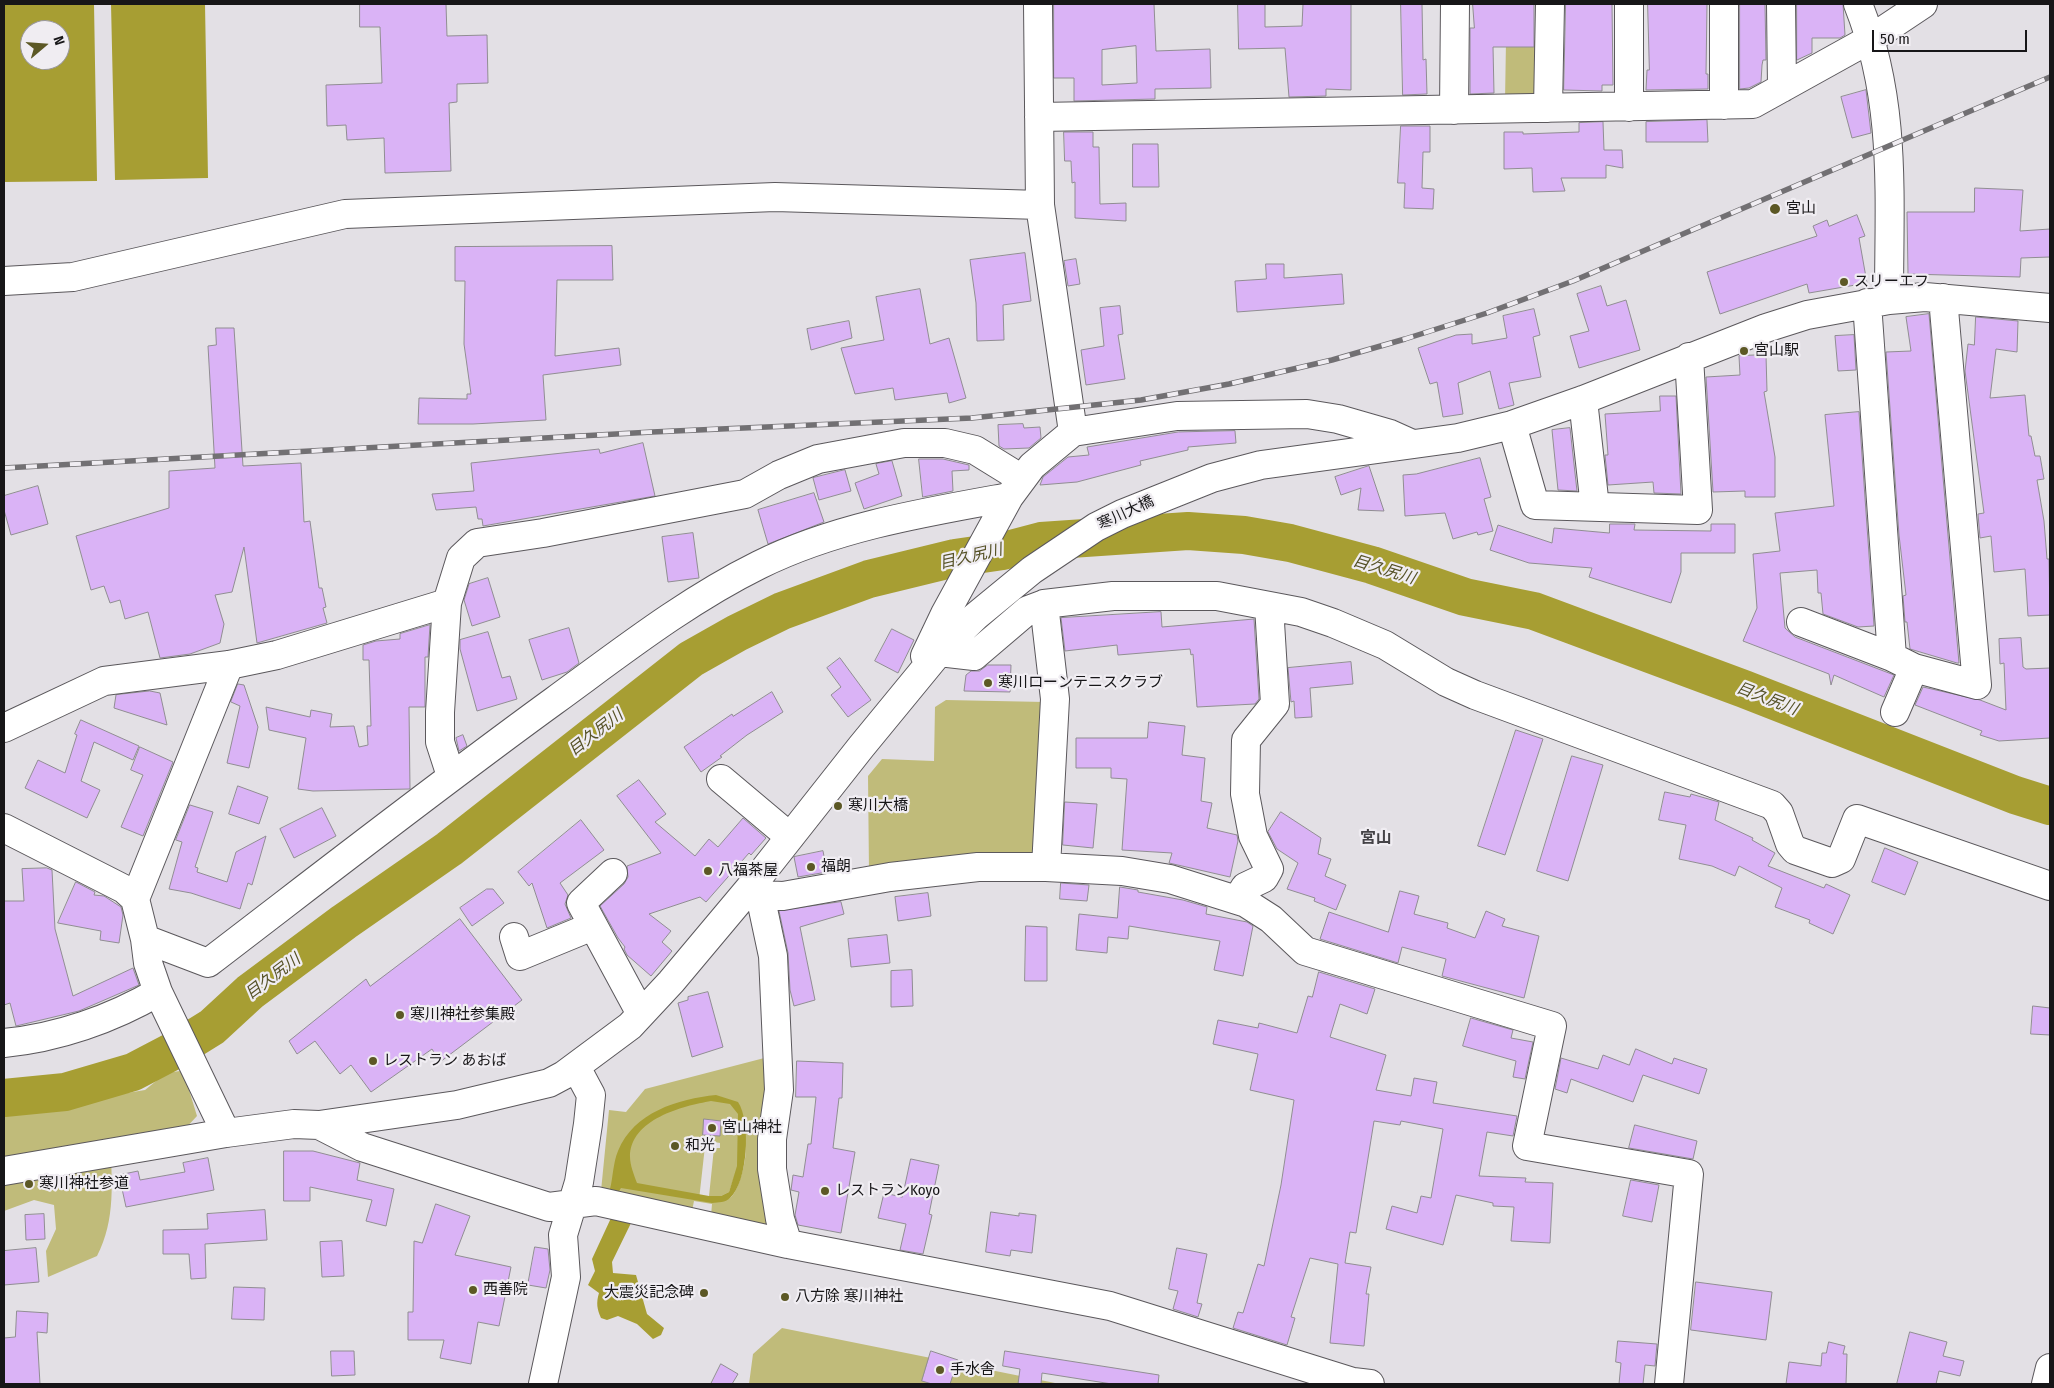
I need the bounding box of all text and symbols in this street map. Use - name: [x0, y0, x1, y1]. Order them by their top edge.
- north arrow: [20, 20, 70, 70]
- scale bar: [1874, 20, 2029, 52]
- text: 50 m: [1880, 30, 1910, 48]
- text: N: [49, 34, 68, 47]
- place label: 宮山: [1786, 200, 1816, 218]
- marker: 宮山: [1768, 202, 1782, 216]
- place label: スリーエフ: [1854, 273, 1929, 291]
- marker: スリーエフ: [1838, 276, 1850, 288]
- place label: 宮山駅: [1754, 342, 1799, 360]
- marker: 宮山駅: [1738, 345, 1750, 357]
- street label: 寒川大橋: [1095, 492, 1157, 534]
- water label: 目久尻川: [938, 540, 1004, 574]
- water label: 目久尻川: [1351, 551, 1417, 589]
- place label: 寒川ローンテニスクラブ: [998, 674, 1163, 692]
- marker: 寒川ローンテニスクラブ: [982, 677, 994, 689]
- water label: 目久尻川: [1734, 679, 1800, 719]
- water label: 目久尻川: [565, 706, 627, 760]
- place label: 寒川大橋: [848, 797, 908, 815]
- marker: 寒川大橋: [832, 800, 844, 812]
- district label: 宮山: [1360, 829, 1392, 849]
- place label: 福朗: [821, 858, 851, 876]
- marker: 福朗: [805, 861, 817, 873]
- place label: 八福茶屋: [718, 862, 778, 880]
- marker: 八福茶屋: [702, 865, 714, 877]
- water label: 目久尻川: [242, 950, 304, 1004]
- place label: 寒川神社参集殿: [410, 1006, 515, 1024]
- marker: 寒川神社参集殿: [394, 1009, 406, 1021]
- place label: レストラン あおば: [383, 1052, 507, 1070]
- marker: レストラン あおば: [367, 1055, 379, 1067]
- place label: 宮山神社: [722, 1119, 782, 1137]
- marker: 宮山神社: [706, 1122, 718, 1134]
- place label: 和光: [685, 1137, 715, 1155]
- marker: 和光: [669, 1140, 681, 1152]
- place label: 寒川神社参道: [39, 1175, 129, 1193]
- marker: 寒川神社参道: [23, 1178, 35, 1190]
- place label: レストランKoyo: [835, 1182, 940, 1200]
- marker: レストランKoyo: [819, 1185, 831, 1197]
- place label: 西善院: [483, 1281, 528, 1299]
- marker: 西善院: [467, 1284, 479, 1296]
- place label: 大震災記念碑: [604, 1284, 694, 1302]
- marker: 大震災記念碑: [698, 1287, 710, 1299]
- place label: 八方除 寒川神社: [795, 1288, 904, 1306]
- marker: 八方除 寒川神社: [779, 1291, 791, 1303]
- place label: 手水舎: [950, 1361, 995, 1379]
- marker: 手水舎: [934, 1364, 946, 1376]

